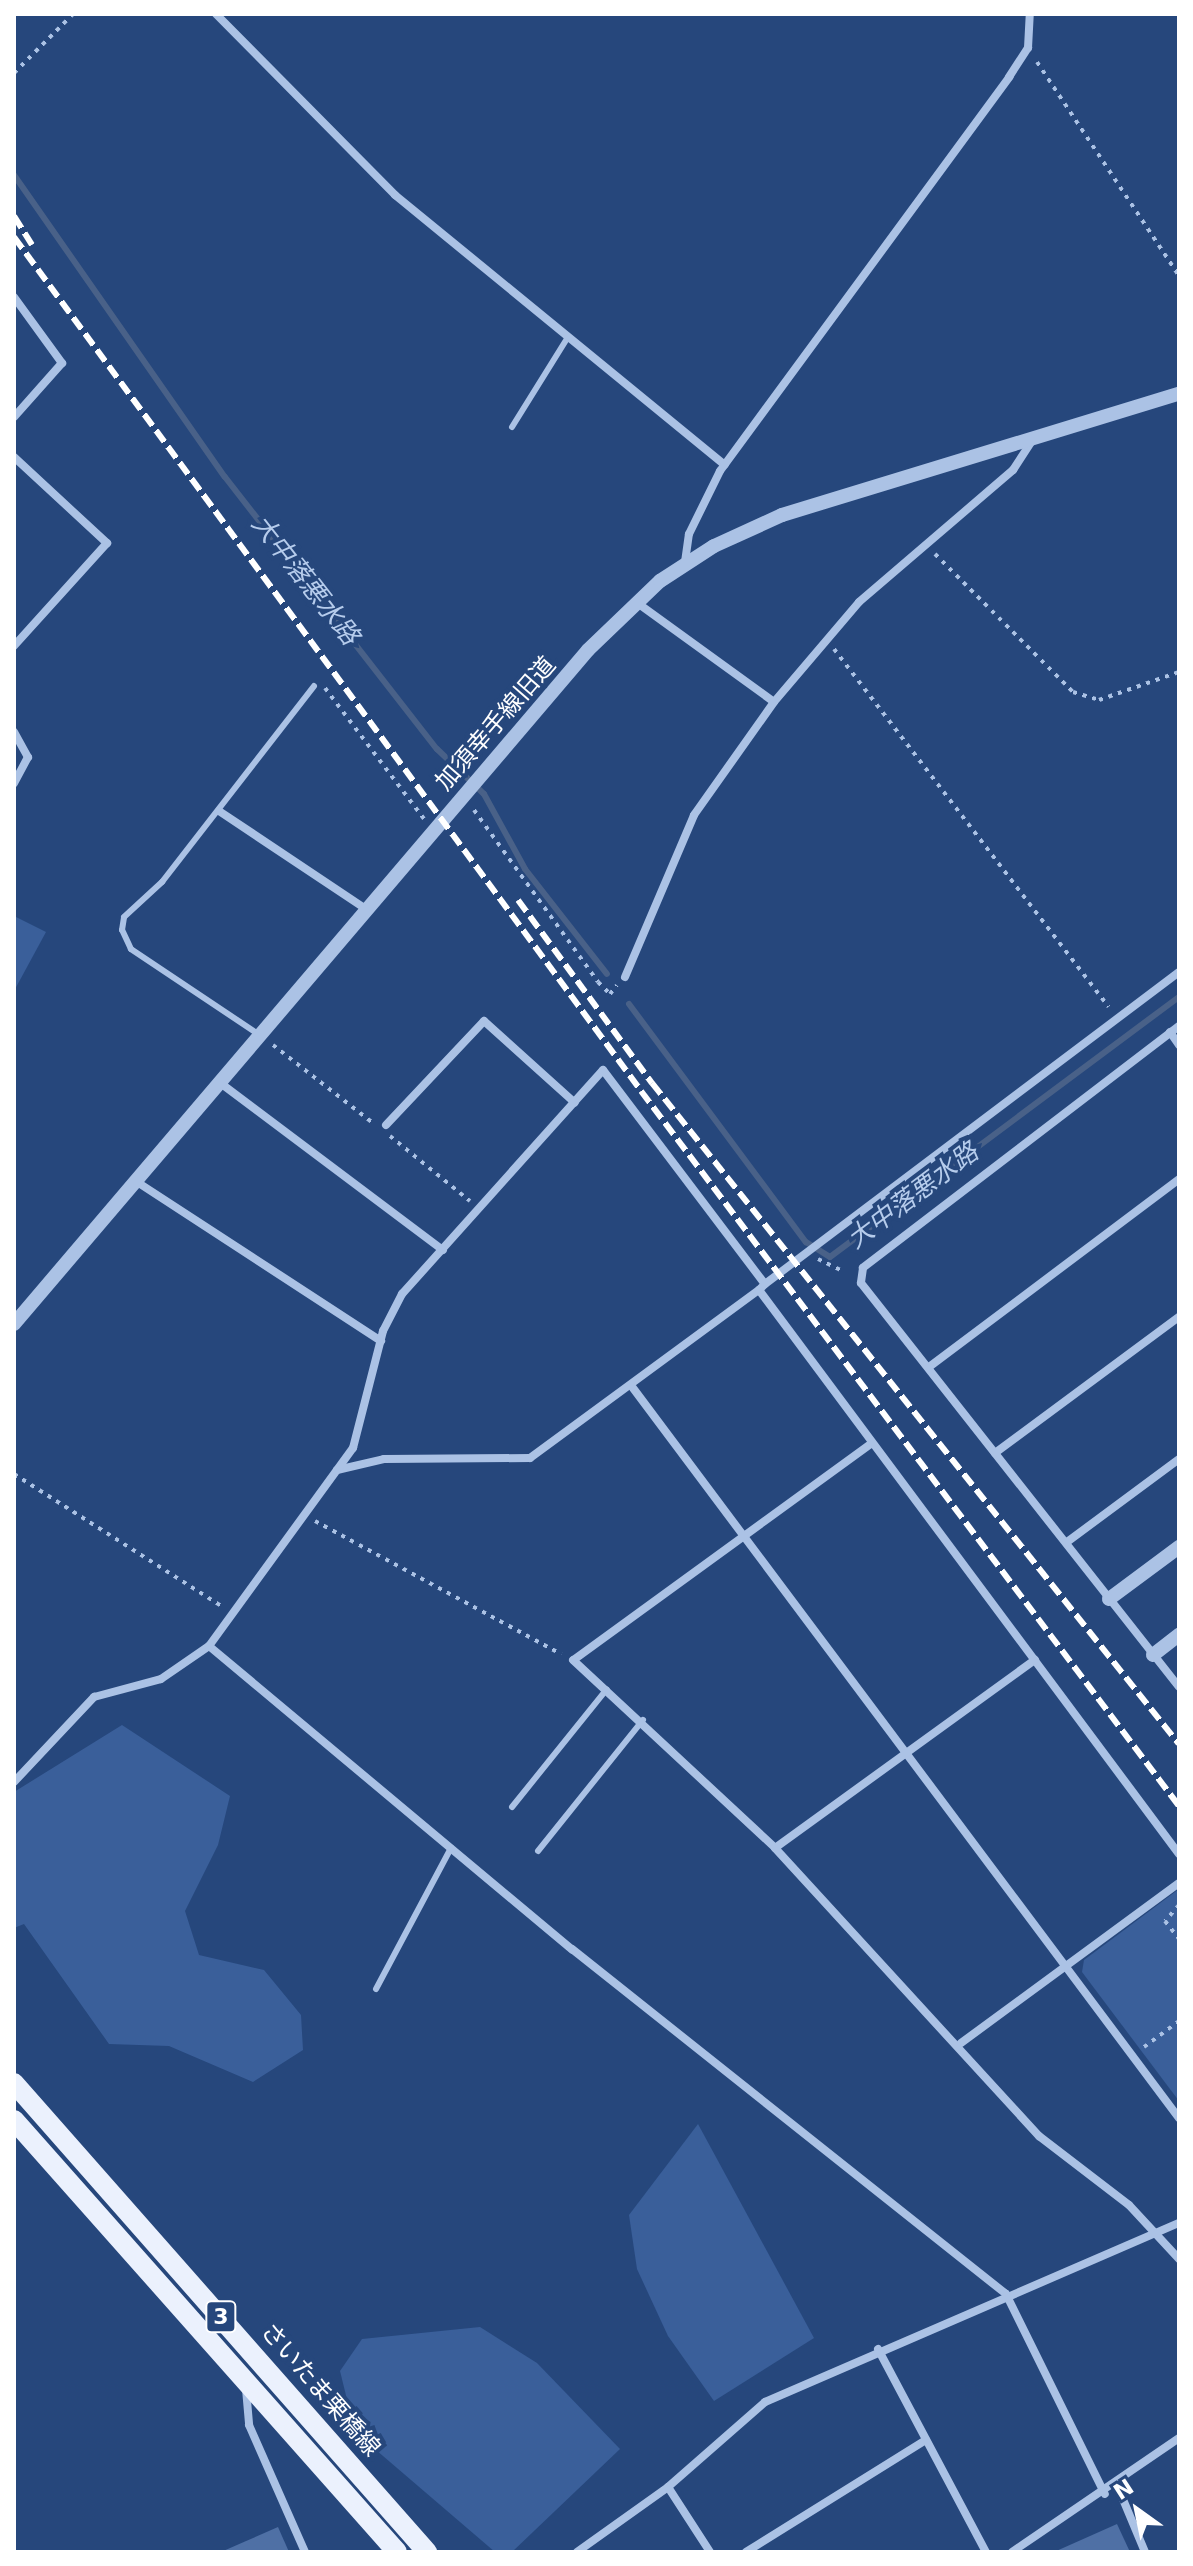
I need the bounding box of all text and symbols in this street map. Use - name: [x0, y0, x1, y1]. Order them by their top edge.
- water label: 大中落悪水路: [245, 509, 365, 651]
- street label: 加須幸手線旧道: [430, 651, 562, 797]
- water label: 大中落悪水路: [841, 1137, 985, 1255]
- road number: 3: [205, 2299, 237, 2335]
- street label: さいたま栗橋線: [254, 2317, 386, 2463]
- north arrow: [1097, 2470, 1177, 2550]
- text: N: [1109, 2474, 1138, 2505]

